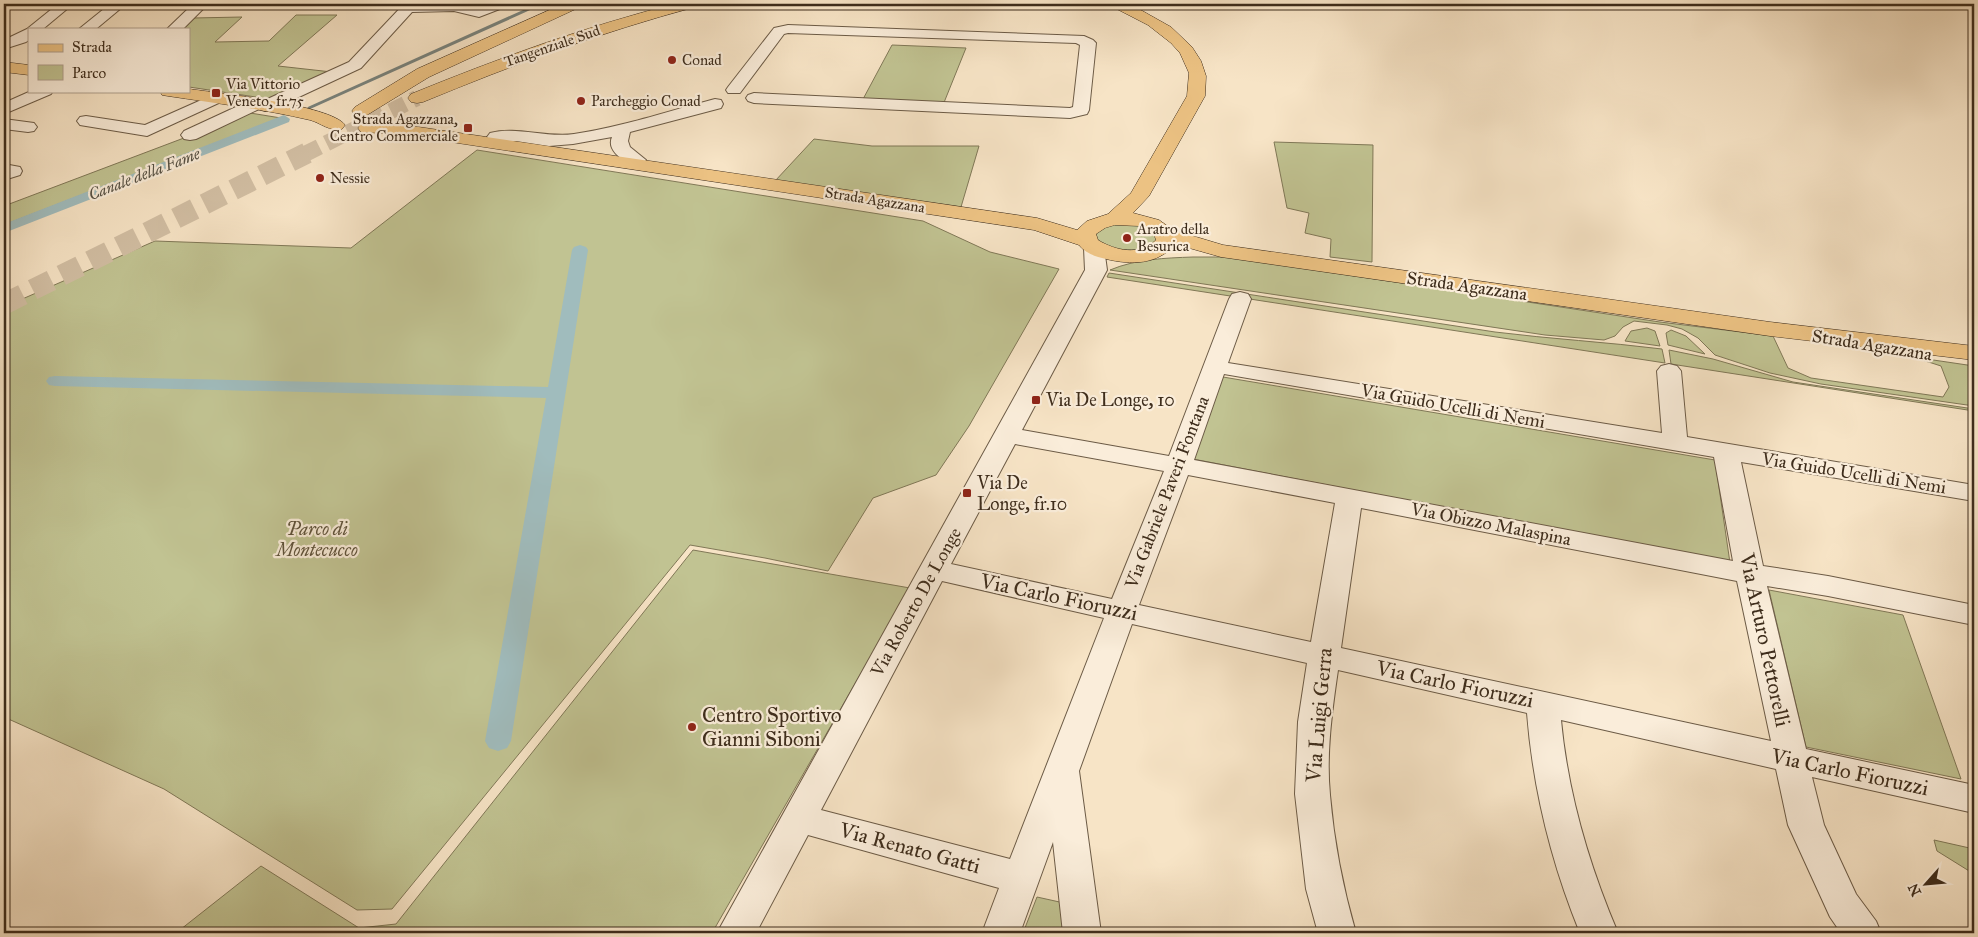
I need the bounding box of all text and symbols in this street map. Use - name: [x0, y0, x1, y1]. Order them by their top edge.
- street label: Tangenziale Sud: [502, 21, 603, 71]
- legend: [28, 28, 190, 92]
- text: Strada: [72, 38, 112, 56]
- place label: Conad: [682, 51, 722, 69]
- marker: Conad: [666, 54, 678, 66]
- text: Parco: [72, 64, 107, 82]
- place label: Via Vittorio Veneto, fr.75: [225, 75, 304, 110]
- marker: Via Vittorio Veneto, fr.75: [210, 87, 222, 99]
- place label: Parcheggio Conad: [591, 92, 701, 110]
- marker: Parcheggio Conad: [575, 95, 587, 107]
- place label: Strada Agazzana, Centro Commerciale: [330, 110, 458, 145]
- marker: Strada Agazzana, Centro Commerciale: [462, 122, 474, 134]
- water label: Canale della Fame: [86, 144, 203, 204]
- place label: Nessie: [330, 169, 370, 187]
- marker: Nessie: [314, 172, 326, 184]
- street label: Strada Agazzana: [824, 183, 927, 217]
- place label: Aratro della Besurica: [1136, 220, 1210, 255]
- marker: Aratro della Besurica: [1121, 232, 1133, 244]
- street label: Strada Agazzana: [1405, 267, 1529, 306]
- street label: Strada Agazzana: [1810, 325, 1934, 366]
- street label: Via Guido Ucelli di Nemi: [1358, 379, 1547, 433]
- place label: Via De Longe, 10: [1045, 389, 1175, 412]
- street label: Via Gabriele Paveri Fontana: [1120, 392, 1214, 592]
- marker: Via De Longe, 10: [1030, 394, 1042, 406]
- street label: Via Guido Ucelli di Nemi: [1759, 447, 1948, 498]
- place label: Via De Longe, fr.10: [976, 472, 1067, 516]
- marker: Via De Longe, fr.10: [961, 487, 973, 499]
- street label: Via Obizzo Malaspina: [1408, 498, 1573, 550]
- park label: Parco di Montecucco: [274, 518, 358, 561]
- street label: Via Roberto De Longe: [865, 524, 967, 682]
- street label: Via Arturo Pettorelli: [1734, 550, 1796, 729]
- street label: Via Carlo Fioruzzi: [977, 567, 1140, 626]
- street label: Via Luigi Gerra: [1300, 646, 1338, 784]
- street label: Via Carlo Fioruzzi: [1373, 654, 1536, 713]
- place label: Centro Sportivo Gianni Siboni: [702, 702, 842, 752]
- marker: Centro Sportivo Gianni Siboni: [686, 721, 698, 733]
- street label: Via Carlo Fioruzzi: [1768, 742, 1931, 801]
- street label: Via Renato Gatti: [836, 816, 984, 879]
- north arrow: [1900, 860, 1950, 910]
- text: N: [1905, 880, 1925, 899]

